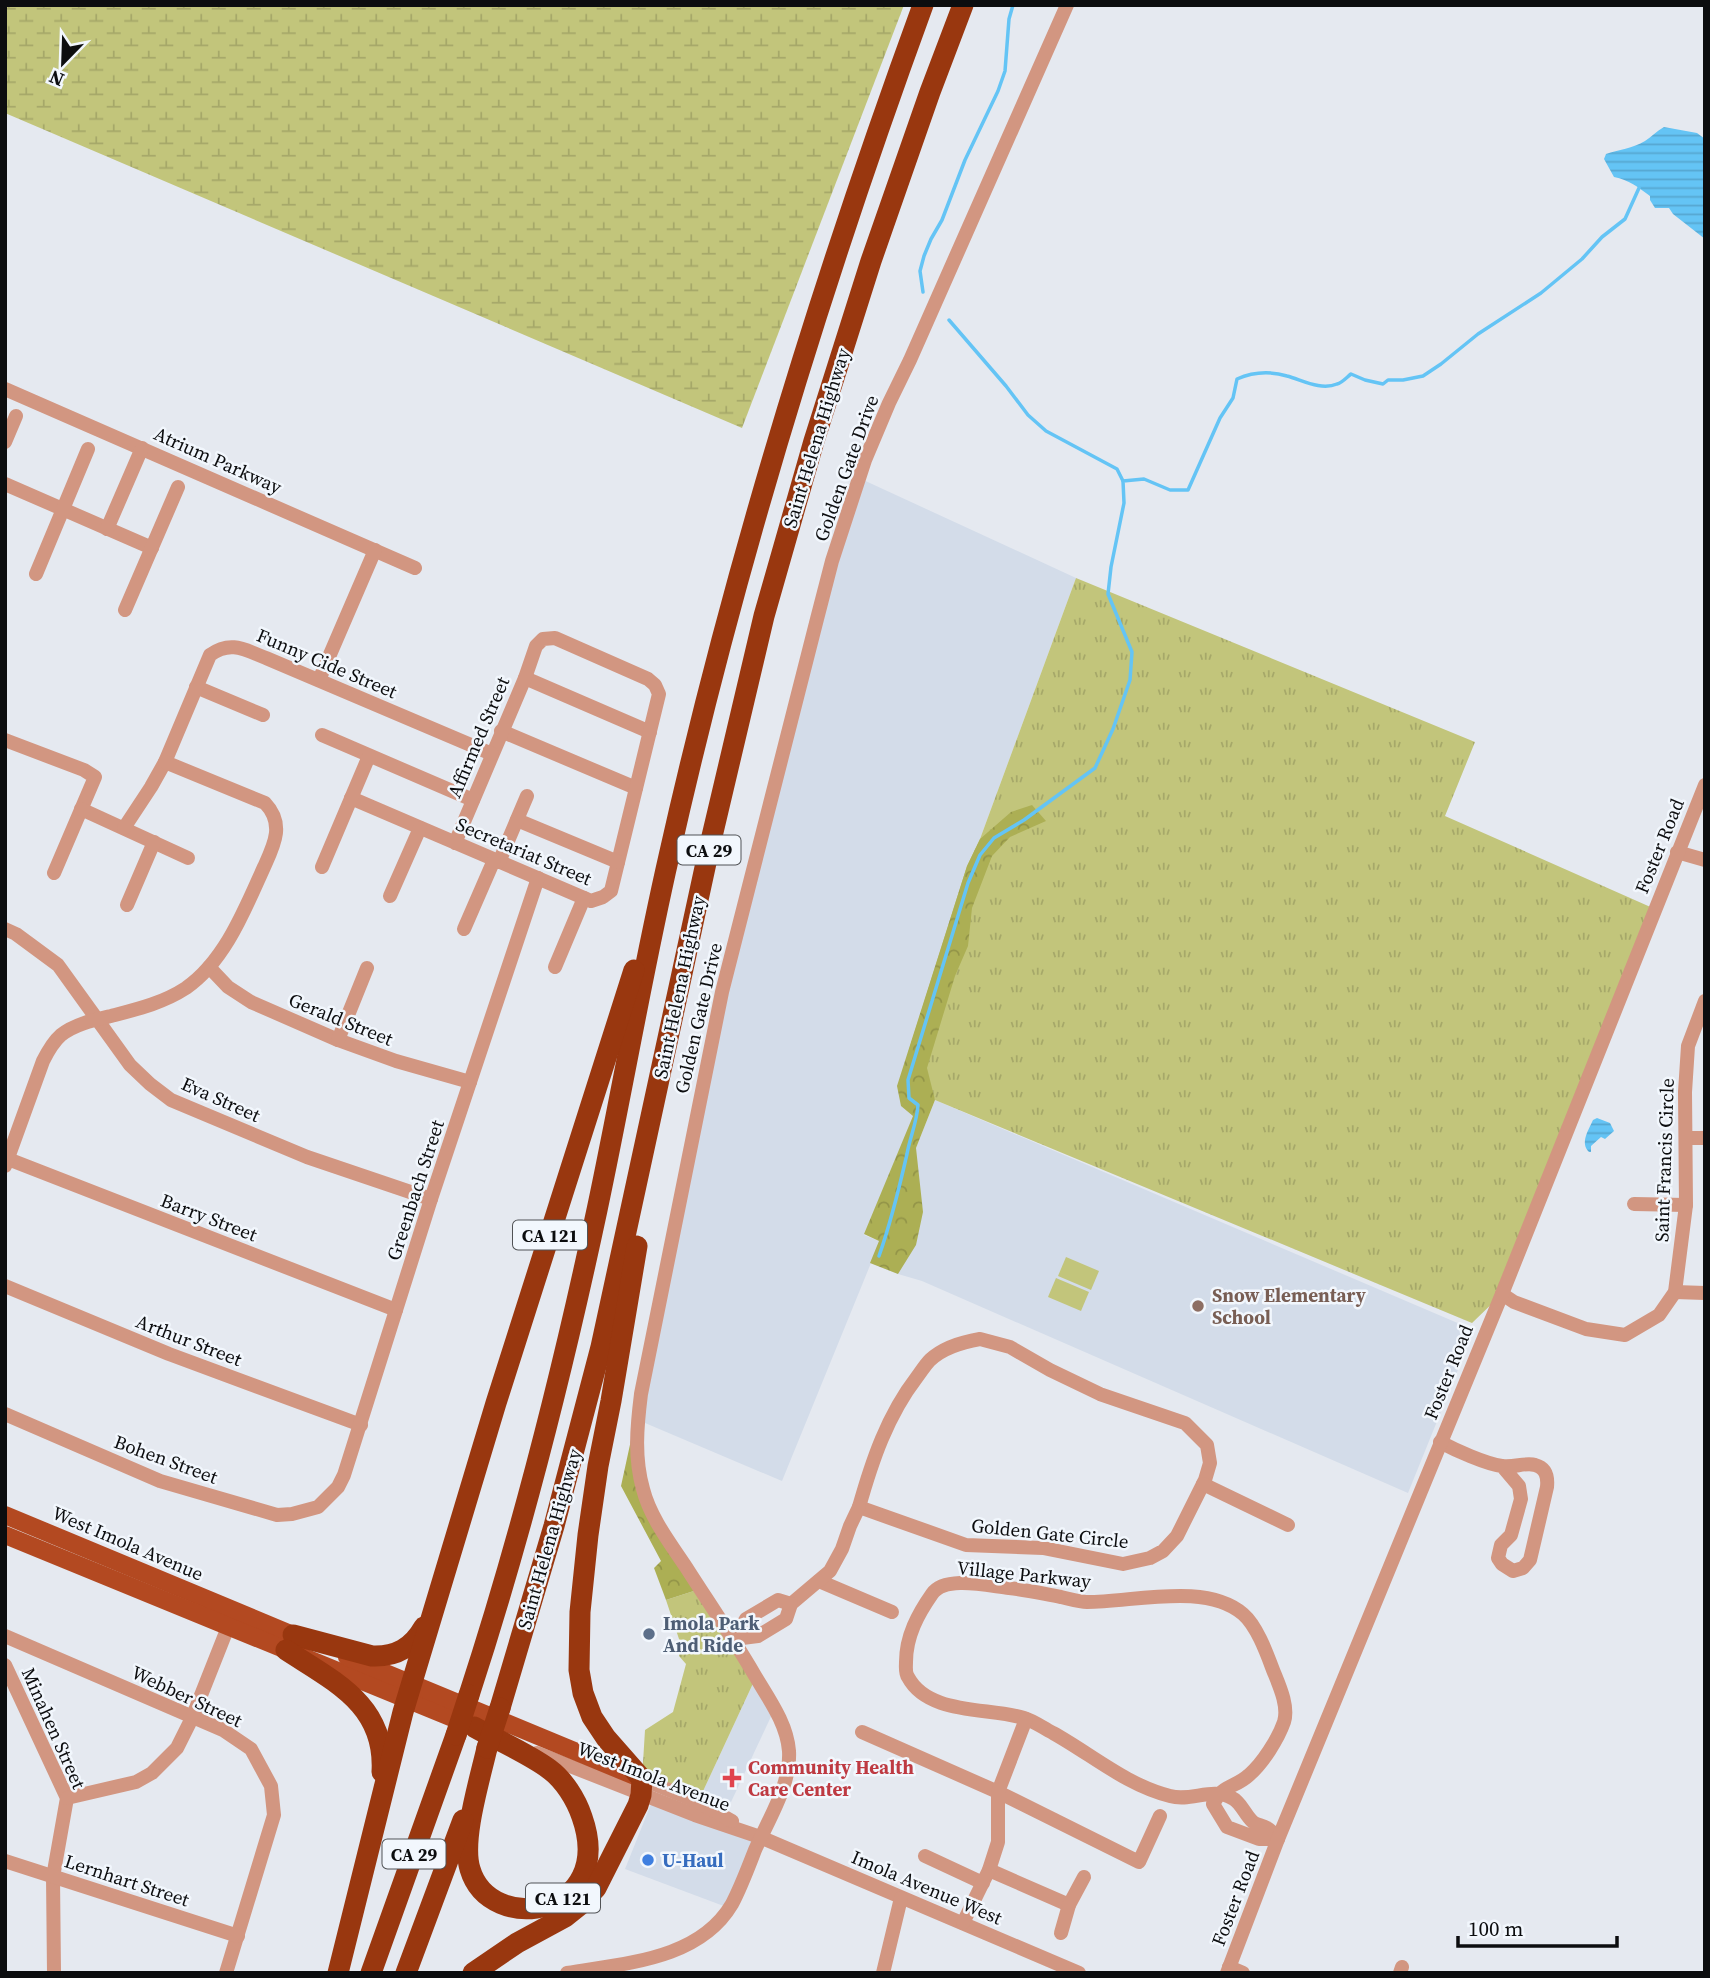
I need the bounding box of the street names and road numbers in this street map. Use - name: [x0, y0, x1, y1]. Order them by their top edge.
- street label: Saint Helena Highway: [776, 345, 856, 531]
- street label: Golden Gate Drive: [807, 391, 885, 545]
- street label: Atrium Parkway: [150, 420, 286, 500]
- street label: Funny Cide Street: [253, 622, 402, 705]
- street label: Affirmed Street: [441, 672, 516, 801]
- street label: Foster Road: [1628, 794, 1690, 897]
- street label: Secretariat Street: [452, 811, 597, 892]
- road number: CA 29: [678, 836, 740, 864]
- street label: Saint Helena Highway: [647, 893, 711, 1081]
- street label: Golden Gate Drive: [668, 940, 728, 1096]
- street label: Gerald Street: [285, 986, 398, 1052]
- street label: Eva Street: [178, 1070, 265, 1128]
- street label: Saint Francis Circle: [1648, 1078, 1680, 1242]
- street label: Greenbach Street: [380, 1116, 450, 1264]
- street label: Barry Street: [157, 1187, 262, 1248]
- road number: CA 121: [513, 1220, 587, 1250]
- street label: Arthur Street: [132, 1308, 246, 1372]
- street label: Foster Road: [1417, 1320, 1479, 1423]
- street label: Bohen Street: [111, 1428, 222, 1490]
- street label: Saint Helena Highway: [511, 1445, 587, 1632]
- street label: West Imola Avenue: [48, 1499, 208, 1587]
- street label: Golden Gate Circle: [970, 1512, 1130, 1554]
- street label: Village Parkway: [956, 1554, 1093, 1594]
- street label: Webber Street: [127, 1659, 247, 1733]
- street label: Minahen Street: [16, 1663, 93, 1793]
- street label: West Imola Avenue: [574, 1735, 734, 1817]
- road number: CA 29: [382, 1840, 446, 1868]
- street label: Imola Avenue West: [848, 1844, 1007, 1931]
- street label: Foster Road: [1205, 1846, 1265, 1949]
- street label: Lernhart Street: [61, 1848, 193, 1913]
- road number: CA 121: [526, 1884, 600, 1912]

